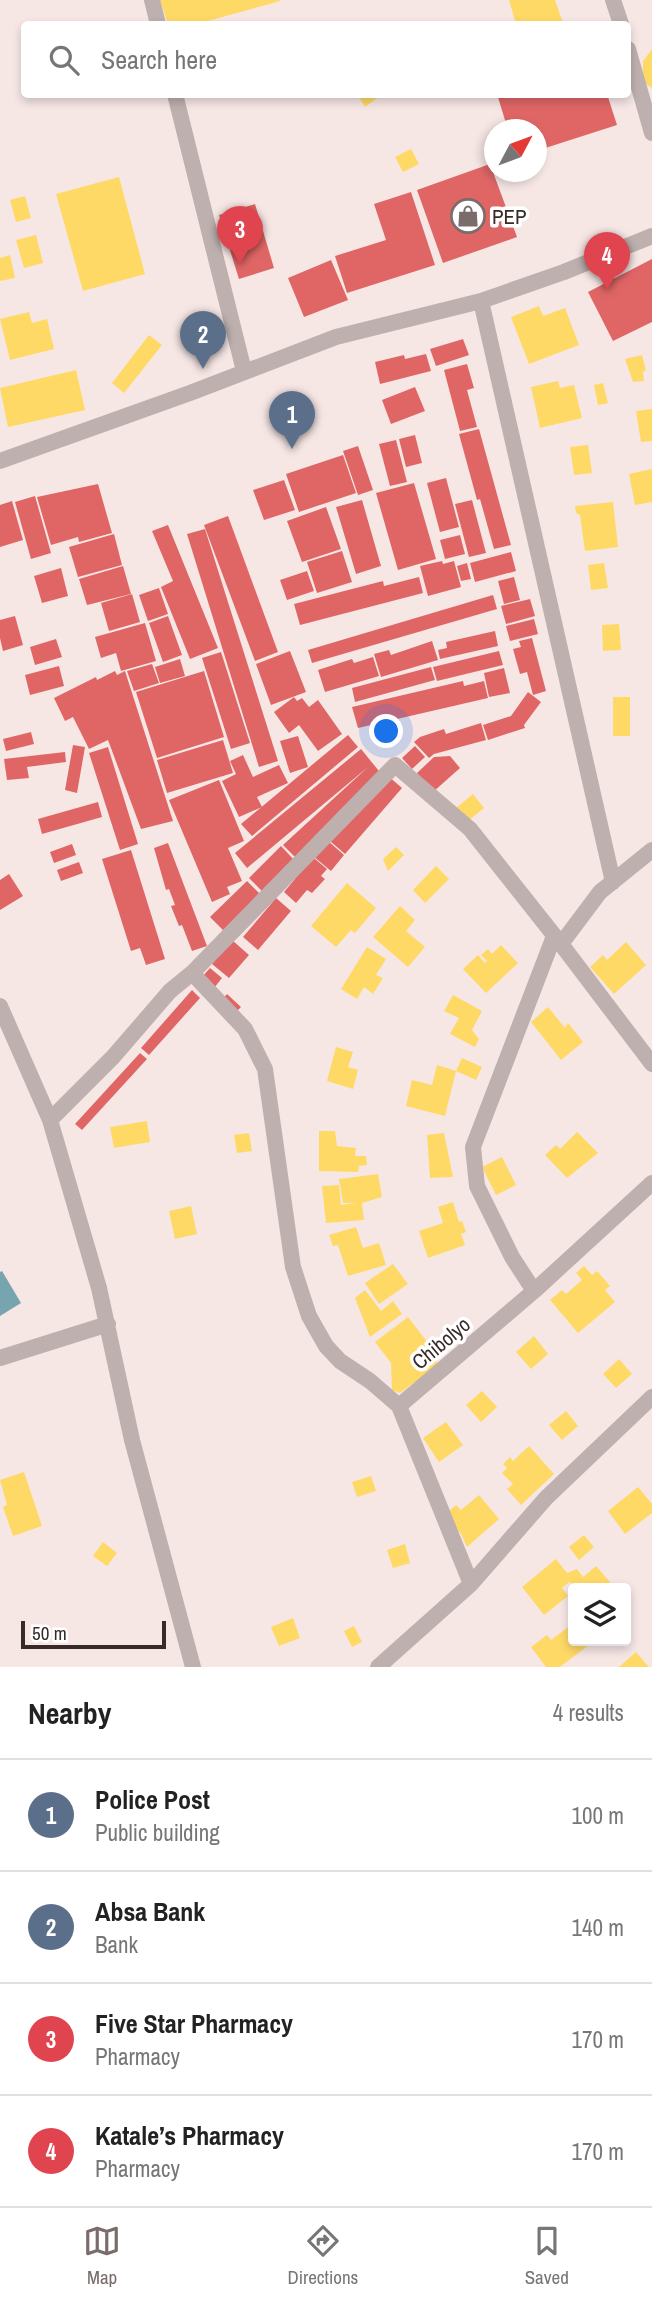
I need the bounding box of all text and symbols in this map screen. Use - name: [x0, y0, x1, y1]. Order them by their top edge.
- search box: [21, 21, 631, 98]
- icon: search: [45, 41, 83, 79]
- text: Search here: [101, 42, 217, 77]
- north arrow: [484, 119, 547, 182]
- shop icon: PEP: [449, 197, 487, 235]
- place label: PEP: [492, 202, 526, 231]
- pin: 3: [217, 206, 263, 264]
- pin: 4: [584, 232, 630, 290]
- pin: 2: [180, 311, 226, 369]
- pin: 1: [269, 391, 315, 449]
- your location: [369, 714, 403, 748]
- street label: Chibolyo: [406, 1310, 476, 1376]
- map controls: [568, 1583, 631, 1646]
- button: layers: [568, 1583, 631, 1646]
- scale bar: [21, 1618, 166, 1650]
- text: 50 m: [32, 1620, 67, 1646]
- text: Nearby: [28, 1693, 111, 1733]
- text: 4 results: [553, 1697, 624, 1728]
- text: Police Post: [95, 1782, 210, 1817]
- text: 1: [46, 1800, 56, 1831]
- text: 100 m: [572, 1800, 624, 1831]
- text: Public building: [95, 1817, 220, 1848]
- text: Absa Bank: [95, 1894, 205, 1929]
- text: 2: [46, 1912, 56, 1943]
- text: 140 m: [572, 1912, 624, 1943]
- text: Bank: [95, 1929, 138, 1960]
- text: Five Star Pharmacy: [95, 2006, 293, 2041]
- text: 3: [46, 2024, 56, 2055]
- text: 170 m: [572, 2024, 624, 2055]
- text: Pharmacy: [95, 2041, 180, 2072]
- text: Katale’s Pharmacy: [95, 2118, 284, 2153]
- text: 4: [46, 2136, 56, 2167]
- text: 170 m: [572, 2136, 624, 2167]
- text: Pharmacy: [95, 2153, 180, 2184]
- tab: Map: [83, 2222, 121, 2290]
- tab: Directions: [287, 2222, 358, 2290]
- tab: Saved: [525, 2222, 569, 2290]

